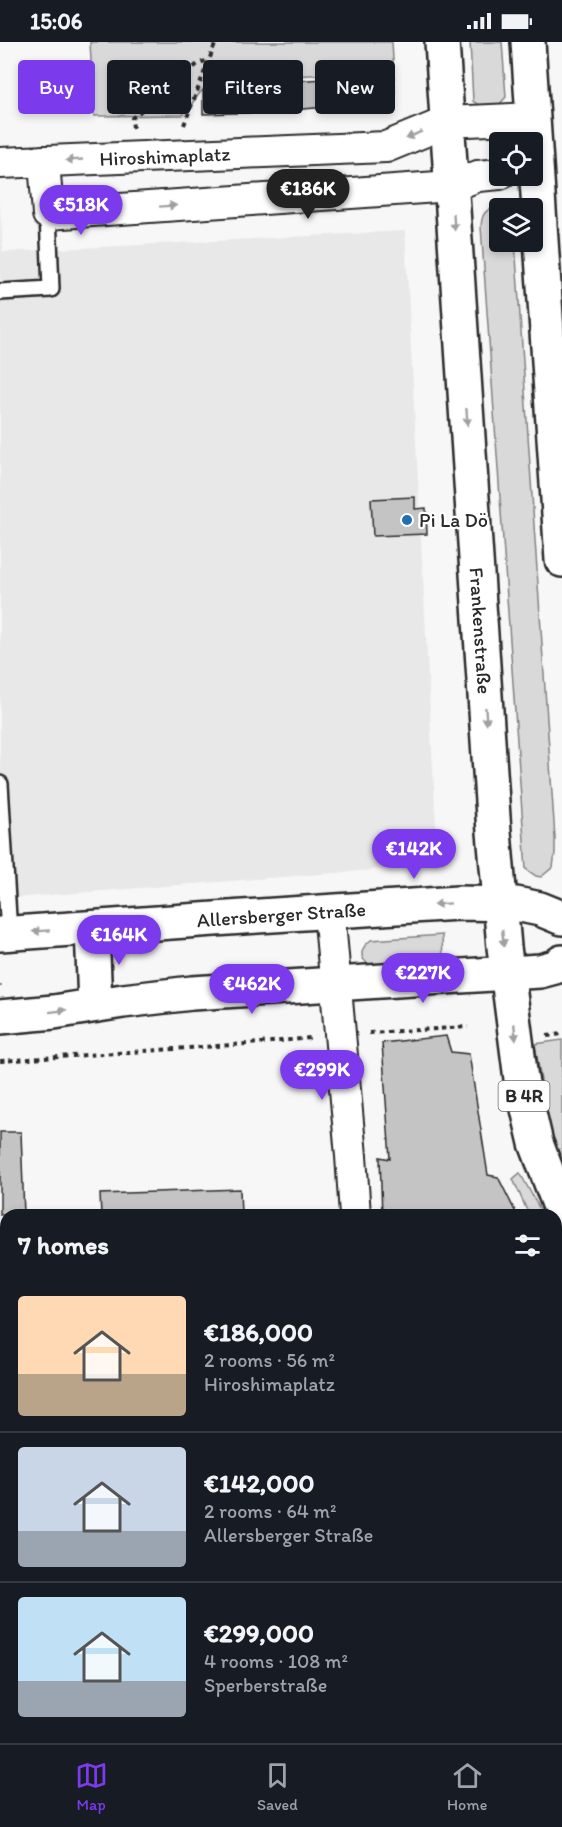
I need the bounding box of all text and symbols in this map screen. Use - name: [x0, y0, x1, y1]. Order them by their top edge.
- text: 15:06: [30, 8, 82, 35]
- chip: Buy: [18, 60, 95, 114]
- chip: Rent: [107, 60, 191, 114]
- chip: Filters: [203, 60, 303, 114]
- chip: New: [315, 60, 395, 114]
- one-way arrow: [405, 131, 422, 140]
- map controls: [489, 132, 543, 252]
- button: locate: [489, 132, 543, 186]
- street label: Hiroshimaplatz: [99, 141, 231, 171]
- one-way arrow: [65, 155, 84, 164]
- pin: €186K: [266, 169, 350, 220]
- text: €186K: [280, 176, 336, 200]
- pin: €518K: [39, 185, 123, 236]
- text: €518K: [54, 192, 108, 216]
- button: layers: [489, 198, 543, 252]
- one-way arrow: [159, 201, 178, 211]
- one-way arrow: [450, 213, 459, 232]
- one-way arrow: [462, 408, 471, 427]
- place label: Pi La Dö: [419, 508, 488, 532]
- marker: Pi La Dö: [400, 513, 414, 527]
- street label: Frankenstraße: [465, 567, 497, 695]
- one-way arrow: [482, 707, 491, 726]
- pin: €142K: [372, 829, 456, 880]
- text: €142K: [386, 836, 442, 860]
- street label: Allersberger Straße: [196, 897, 367, 932]
- one-way arrow: [432, 900, 451, 909]
- pin: €164K: [77, 915, 161, 966]
- text: €164K: [91, 922, 147, 946]
- one-way arrow: [31, 927, 50, 936]
- one-way arrow: [498, 929, 508, 948]
- pin: €227K: [381, 953, 465, 1004]
- text: €227K: [395, 960, 451, 984]
- pin: €462K: [210, 964, 294, 1015]
- text: €462K: [223, 971, 281, 995]
- one-way arrow: [49, 1006, 68, 1016]
- one-way arrow: [510, 1023, 520, 1042]
- pin: €299K: [280, 1050, 364, 1101]
- text: €299K: [294, 1057, 350, 1081]
- road number: B 4R: [498, 1081, 550, 1111]
- text: 7 homes: [18, 1229, 109, 1261]
- icon: filters: [511, 1229, 544, 1262]
- text: €186,000: [204, 1316, 313, 1348]
- icon: home: [66, 1320, 138, 1392]
- text: 2 rooms · 56 m²: [204, 1348, 335, 1372]
- text: Hiroshimaplatz: [204, 1372, 335, 1396]
- text: €142,000: [204, 1467, 314, 1499]
- icon: home: [66, 1471, 138, 1543]
- text: 2 rooms · 64 m²: [204, 1499, 336, 1523]
- text: Allersberger Straße: [204, 1523, 373, 1547]
- text: €299,000: [204, 1617, 314, 1649]
- icon: home: [66, 1621, 138, 1693]
- text: 4 rooms · 108 m²: [204, 1649, 348, 1673]
- text: Sperberstraße: [204, 1673, 327, 1697]
- tab: Map: [75, 1759, 108, 1814]
- tab: Saved: [257, 1759, 298, 1814]
- tab: Home: [447, 1759, 487, 1814]

